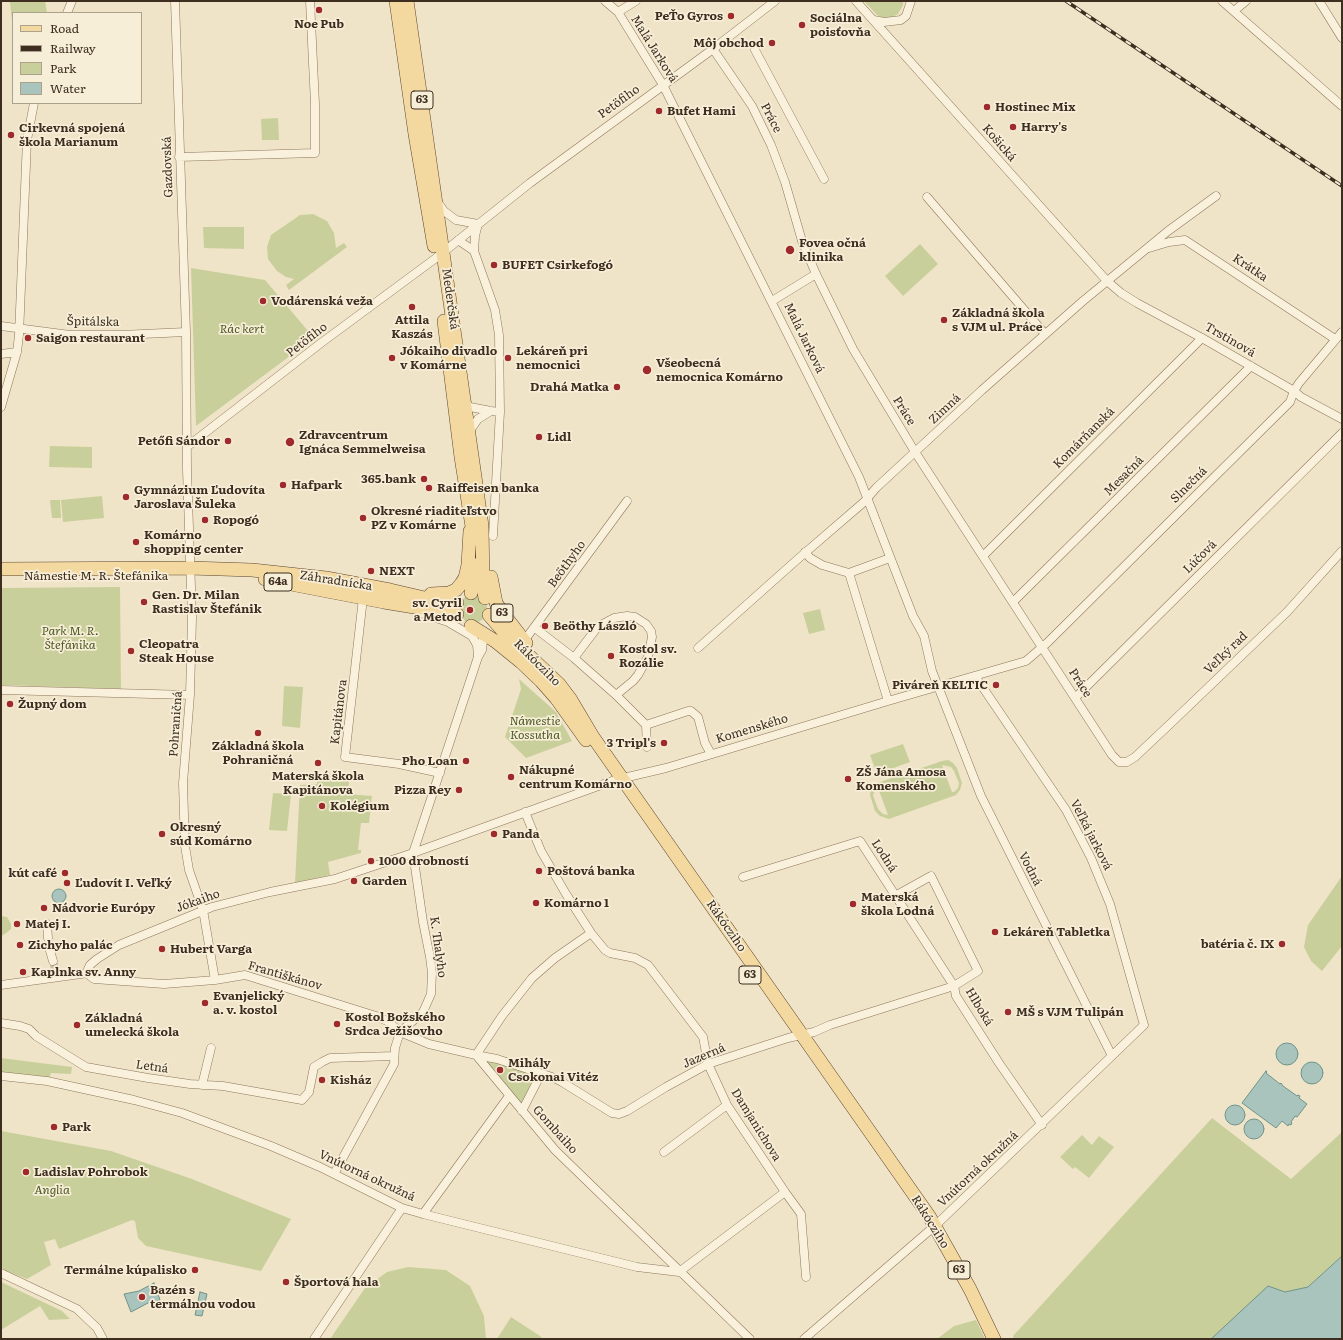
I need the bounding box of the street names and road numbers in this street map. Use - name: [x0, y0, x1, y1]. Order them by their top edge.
- street label: Malá Jarková: [628, 13, 680, 85]
- street label: Petöfiho: [595, 82, 643, 122]
- road number: 63: [411, 91, 433, 109]
- street label: Práce: [757, 101, 785, 135]
- street label: Košická: [979, 121, 1019, 165]
- street label: Gazdovská: [160, 136, 176, 198]
- street label: Krátka: [1230, 251, 1270, 285]
- street label: Mederčská: [439, 267, 461, 331]
- street label: Malá Jarková: [781, 300, 827, 376]
- street label: Špitálska: [67, 314, 119, 330]
- street label: Petöfiho: [284, 320, 330, 360]
- street label: Trstinová: [1202, 320, 1258, 360]
- street label: Zimná: [926, 391, 964, 427]
- street label: Práce: [890, 394, 918, 428]
- street label: Komárňanská: [1050, 404, 1118, 472]
- street label: Mesačná: [1101, 453, 1147, 499]
- street label: Slnečná: [1168, 464, 1210, 506]
- street label: Lúčová: [1180, 537, 1220, 577]
- street label: Beöthyho: [545, 538, 589, 590]
- street label: Záhradnícka: [299, 568, 373, 594]
- street label: Námestie M. R. Štefánika: [24, 569, 168, 583]
- road number: 64a: [264, 573, 292, 591]
- road number: 63: [491, 604, 513, 622]
- street label: Veľký rad: [1201, 629, 1251, 677]
- street label: Rákócziho: [511, 637, 563, 689]
- street label: Práce: [1065, 666, 1095, 700]
- street label: Kapitánova: [328, 679, 350, 745]
- street label: Pohraničná: [167, 690, 185, 758]
- street label: Komenského: [714, 711, 790, 747]
- street label: Veľká jarková: [1067, 797, 1115, 873]
- street label: Lodná: [868, 837, 900, 875]
- street label: Vodná: [1015, 850, 1045, 888]
- street label: Jókaiho: [174, 886, 222, 916]
- street label: Rákócziho: [703, 897, 749, 955]
- street label: K. Thalyho: [427, 915, 449, 979]
- street label: Františkánov: [246, 959, 324, 993]
- road number: 63: [739, 966, 761, 984]
- street label: Hlboká: [962, 985, 996, 1029]
- street label: Jazerná: [681, 1041, 727, 1071]
- street label: Letná: [135, 1058, 169, 1076]
- street label: Damjanichova: [728, 1086, 784, 1164]
- street label: Gombaiho: [530, 1103, 580, 1157]
- street label: Vnútorná okružná: [935, 1128, 1021, 1210]
- street label: Vnútorná okružná: [317, 1147, 417, 1205]
- street label: Rákócziho: [908, 1193, 952, 1251]
- road number: 63: [948, 1261, 970, 1279]

